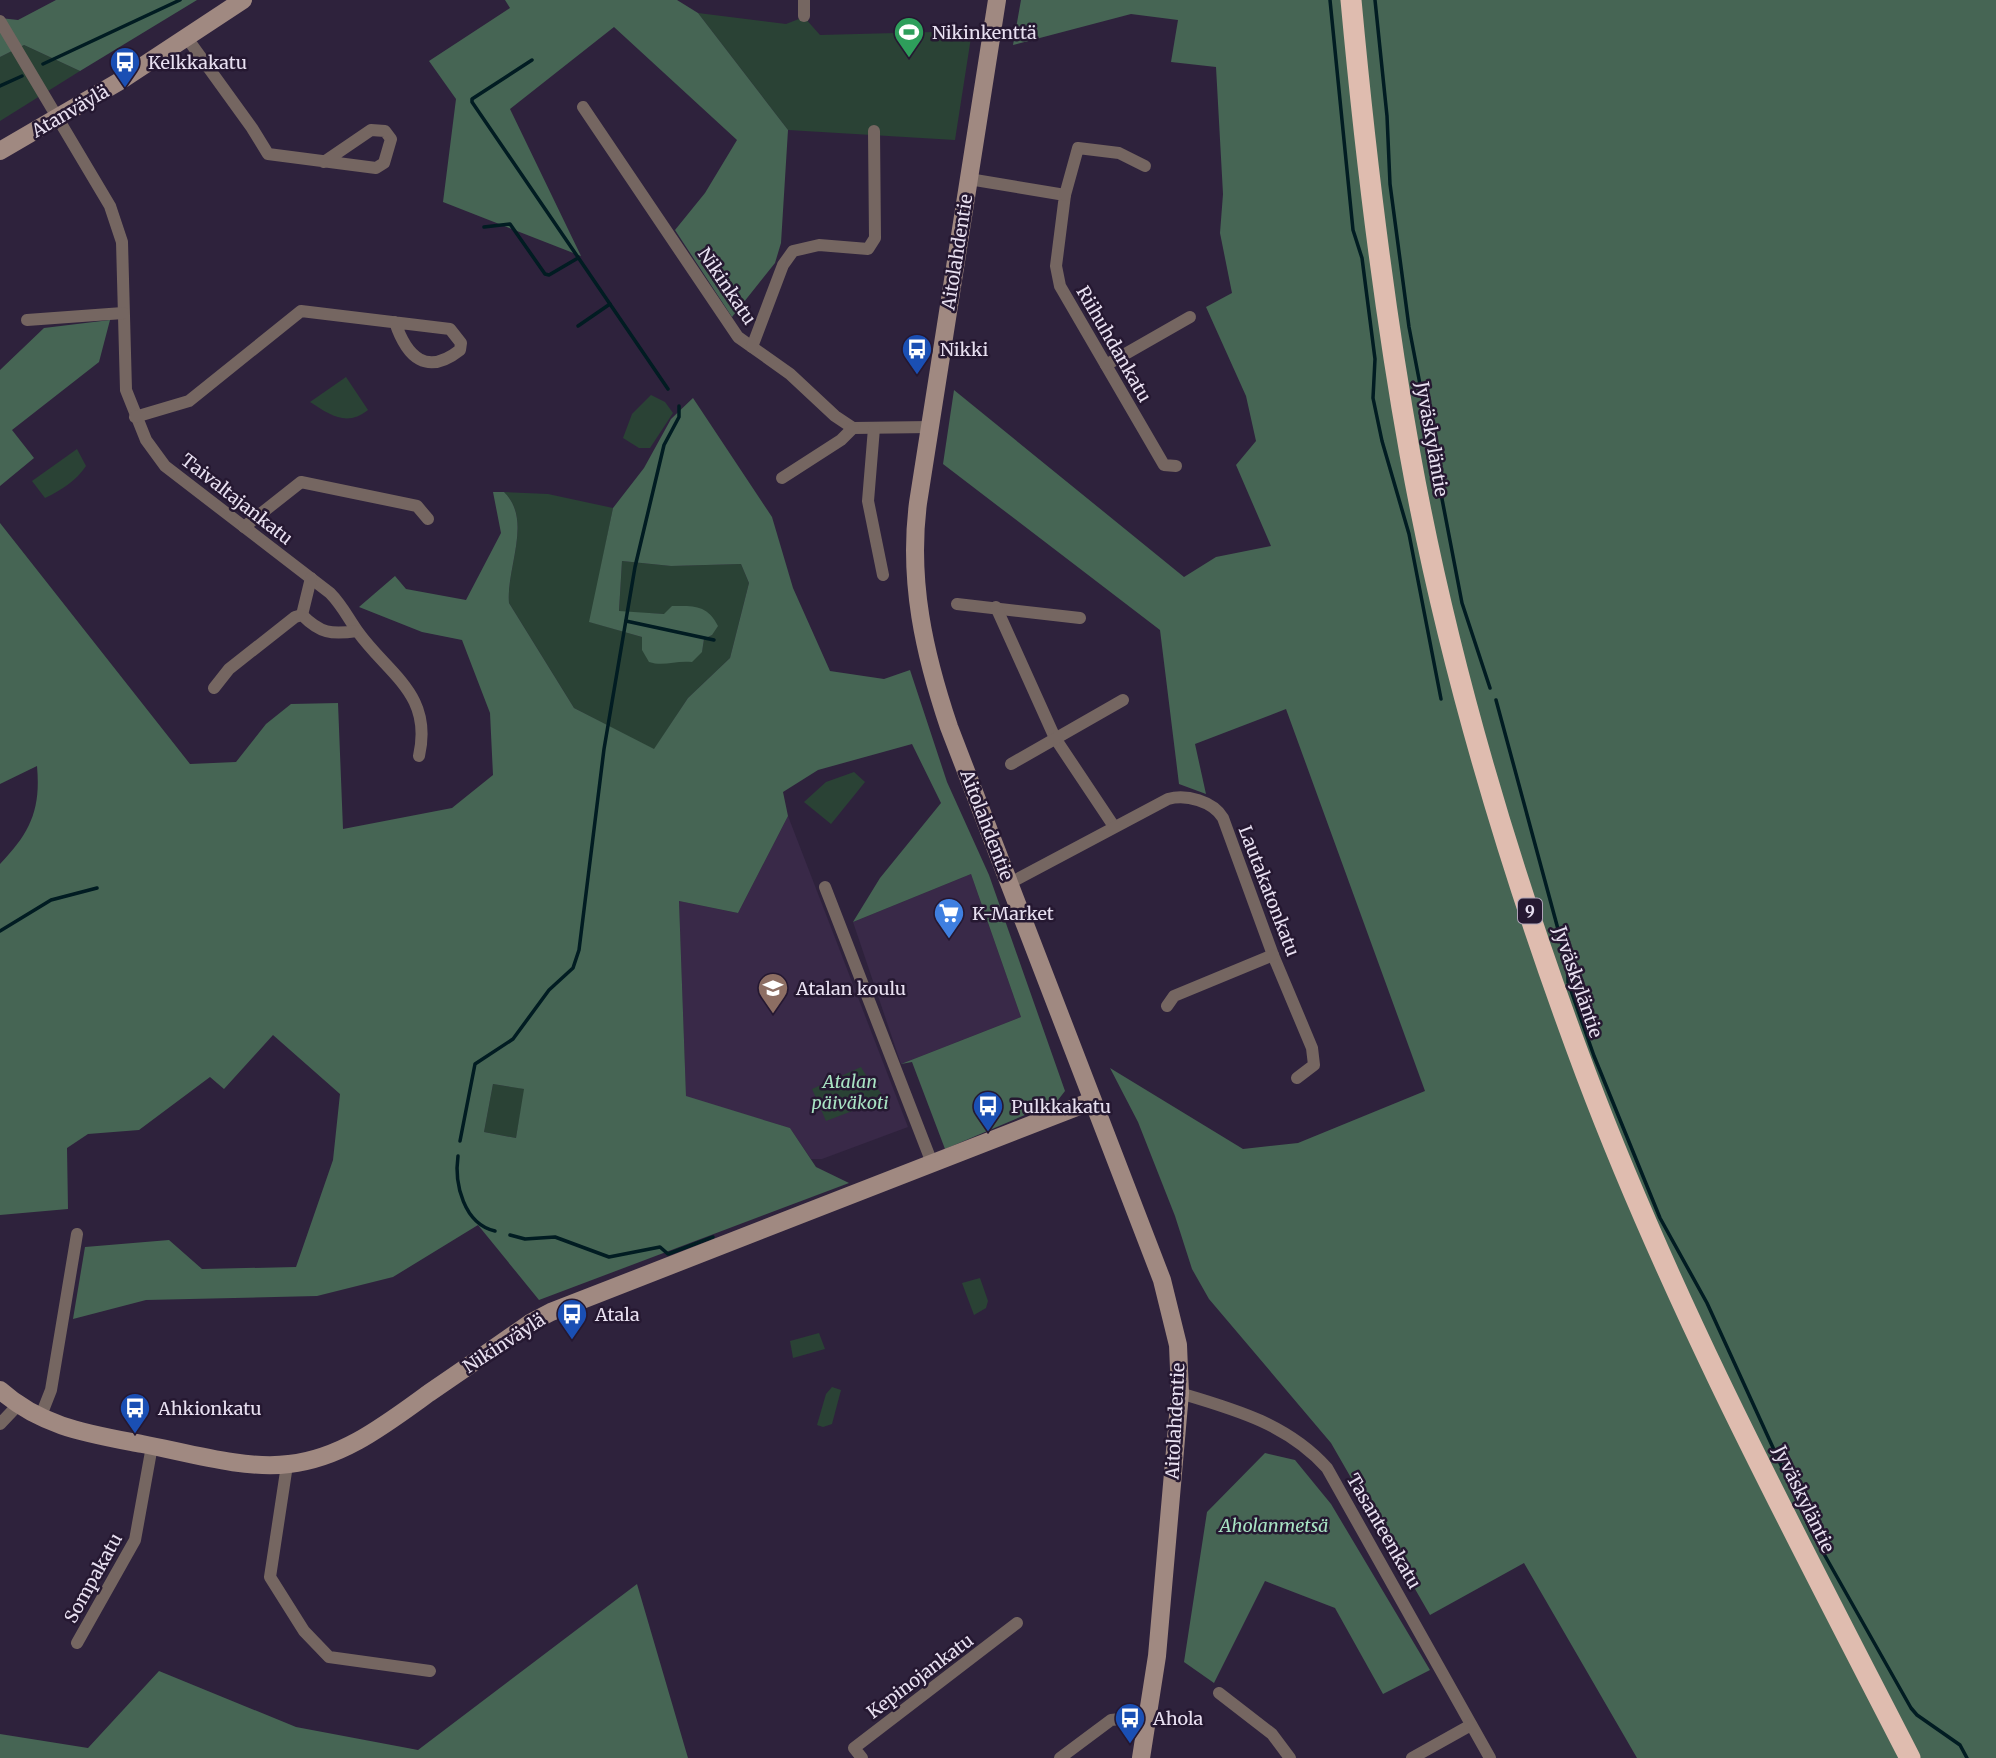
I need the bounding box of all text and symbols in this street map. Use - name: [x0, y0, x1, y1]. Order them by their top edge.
- sports icon: Nikinkenttä: [892, 15, 926, 59]
- place label: Nikinkenttä: [932, 21, 1037, 44]
- bus stop icon: Kelkkakatu: [108, 45, 142, 89]
- place label: Kelkkakatu: [148, 51, 247, 74]
- street label: Atanväylä: [26, 79, 113, 143]
- street label: Aitolahdentie: [936, 193, 977, 312]
- street label: Nikinkatu: [693, 243, 761, 329]
- street label: Riihuhdankatu: [1071, 282, 1157, 406]
- bus stop icon: Nikki: [900, 332, 934, 376]
- place label: Nikki: [940, 338, 988, 361]
- street label: Jyväskyläntie: [1410, 379, 1453, 498]
- street label: Taivaltajankatu: [177, 448, 297, 550]
- street label: Aitolahdentie: [955, 765, 1019, 884]
- street label: Lautakatonkatu: [1233, 822, 1305, 960]
- supermarket icon: K-Market: [932, 896, 966, 940]
- road number: 9: [1518, 898, 1542, 923]
- place label: K-Market: [972, 902, 1054, 925]
- street label: Jyväskyläntie: [1548, 922, 1608, 1041]
- school or university icon: Atalan koulu: [756, 971, 790, 1015]
- place label: Atalan koulu: [795, 977, 906, 1000]
- park label: Atalan päiväkoti: [812, 1070, 889, 1114]
- bus stop icon: Pulkkakatu: [971, 1089, 1005, 1133]
- place label: Pulkkakatu: [1011, 1095, 1111, 1118]
- bus stop icon: Atala: [555, 1297, 589, 1341]
- place label: Atala: [594, 1303, 640, 1326]
- street label: Nikinväylä: [459, 1308, 550, 1378]
- street label: Aitolahdentie: [1160, 1362, 1190, 1481]
- bus stop icon: Ahkionkatu: [118, 1391, 152, 1435]
- place label: Ahkionkatu: [157, 1397, 262, 1420]
- street label: Jyväskyläntie: [1768, 1441, 1840, 1556]
- street label: Tasanteenkatu: [1342, 1469, 1426, 1593]
- park label: Aholanmetsä: [1218, 1514, 1328, 1537]
- street label: Sompakatu: [59, 1529, 127, 1627]
- street label: Kepinojankatu: [862, 1629, 978, 1723]
- bus stop icon: Ahola: [1113, 1701, 1147, 1745]
- place label: Ahola: [1152, 1707, 1204, 1730]

